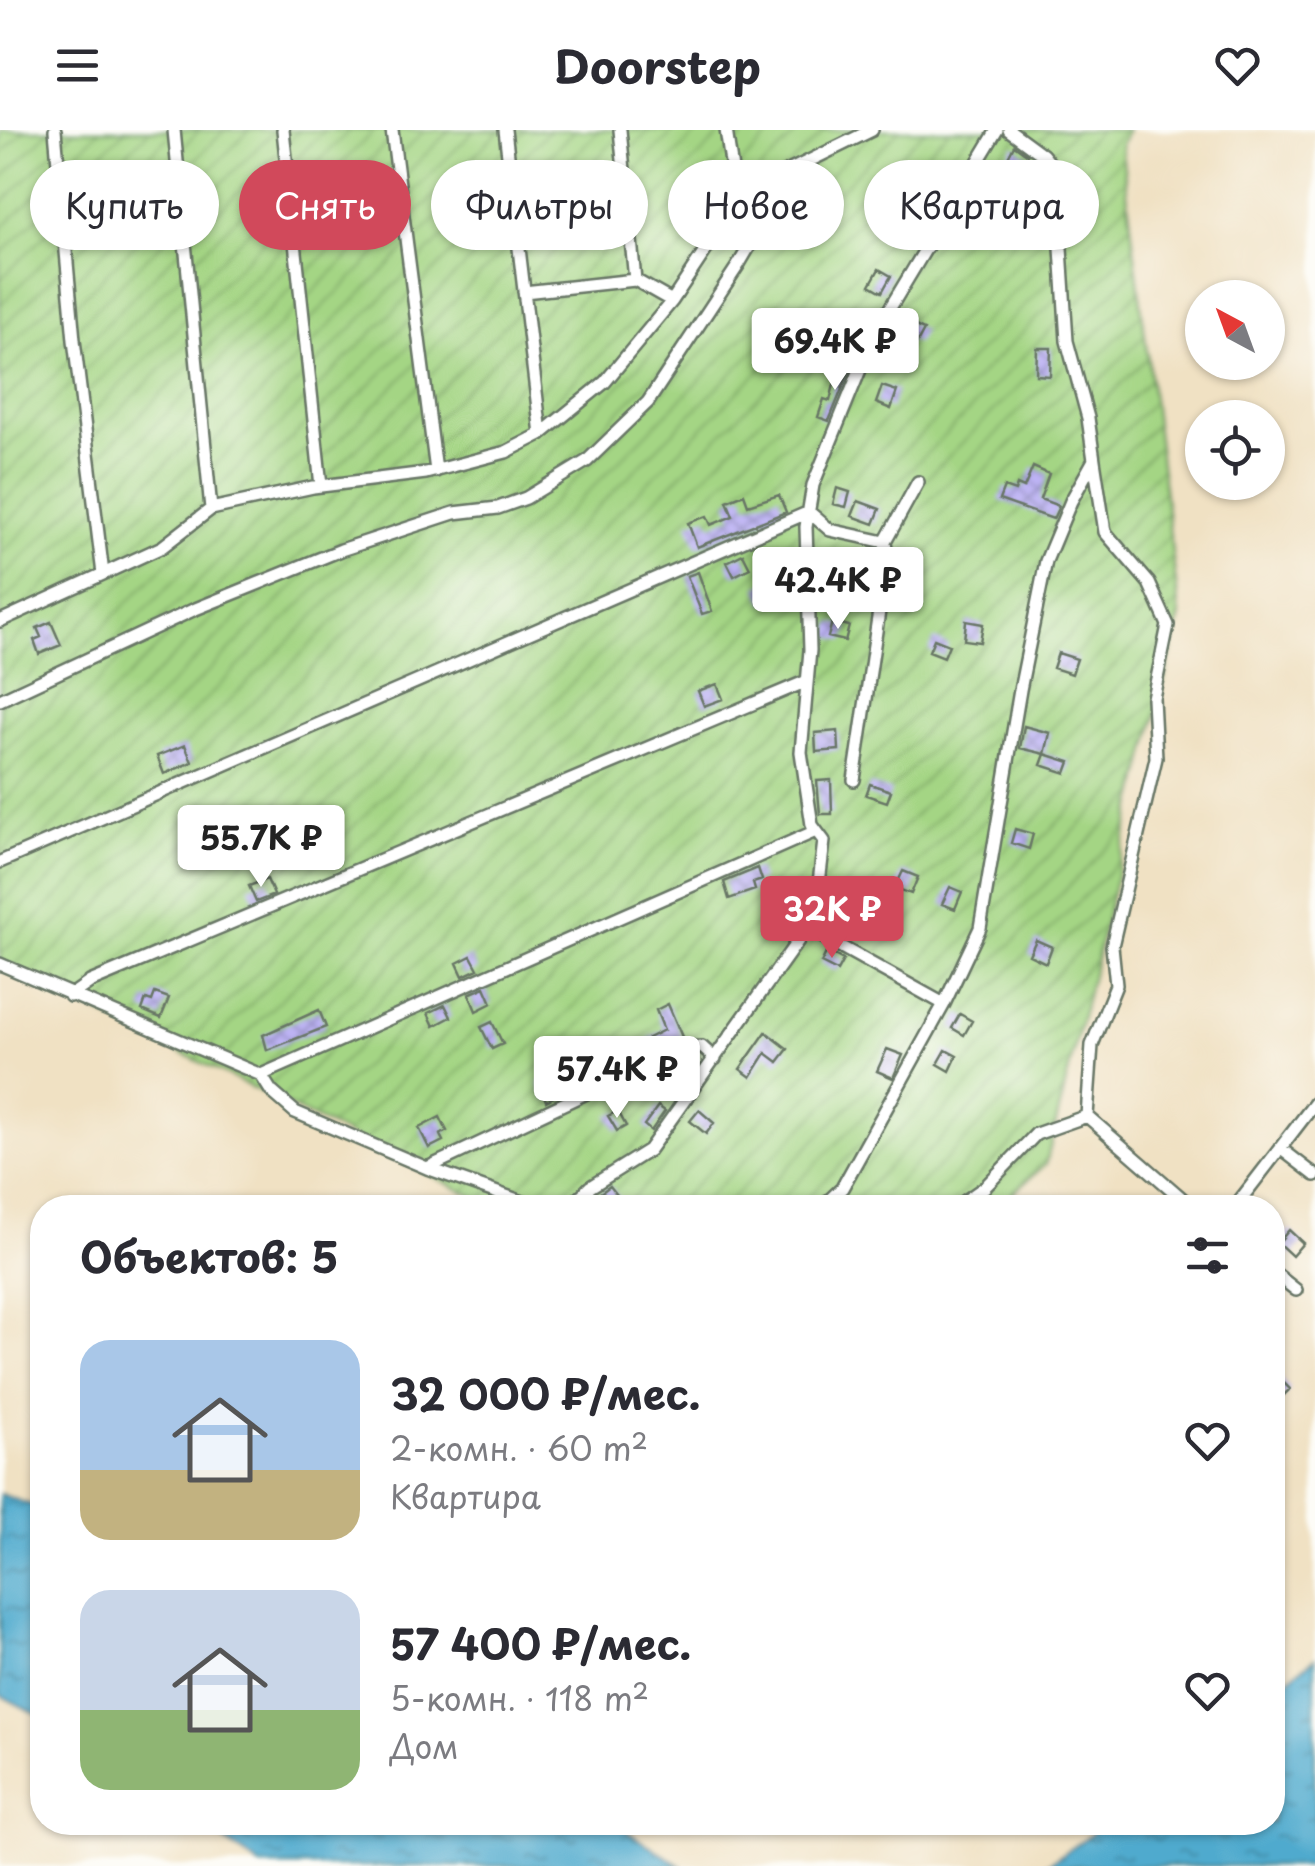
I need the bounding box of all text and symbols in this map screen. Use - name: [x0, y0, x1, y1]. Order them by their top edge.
- text: Doorstep: [554, 31, 761, 99]
- icon: menu: [50, 38, 105, 93]
- icon: heart: [1210, 38, 1265, 93]
- chip: Купить: [30, 160, 219, 250]
- chip: Снять: [239, 160, 411, 250]
- chip: Фильтры: [431, 160, 648, 250]
- chip: Новое: [668, 160, 844, 250]
- chip: Квартира: [864, 160, 1099, 250]
- north arrow: [1185, 280, 1285, 380]
- map controls: [1185, 280, 1285, 500]
- pin: 69.4K ₽: [743, 308, 927, 393]
- text: 69.4K ₽: [774, 316, 896, 364]
- button: locate: [1185, 400, 1285, 500]
- pin: 42.4K ₽: [746, 547, 930, 632]
- text: 42.4K ₽: [774, 555, 902, 603]
- pin: 55.7K ₽: [169, 805, 353, 890]
- text: 55.7K ₽: [200, 813, 322, 861]
- pin: 32K ₽: [762, 876, 902, 961]
- text: 32K ₽: [783, 884, 881, 932]
- pin: 57.4K ₽: [525, 1036, 709, 1121]
- text: 57.4K ₽: [556, 1044, 678, 1092]
- text: Объектов: 5: [80, 1224, 339, 1287]
- icon: filters: [1180, 1228, 1235, 1283]
- text: 32 000 ₽/мес.: [390, 1361, 701, 1424]
- icon: home: [160, 1380, 280, 1500]
- icon: heart: [1180, 1413, 1235, 1468]
- text: 2-комн. · 60 m²: [390, 1424, 648, 1472]
- text: Квартира: [390, 1472, 541, 1520]
- text: 57 400 ₽/мес.: [390, 1611, 691, 1674]
- icon: home: [160, 1630, 280, 1750]
- icon: heart: [1180, 1663, 1235, 1718]
- text: 5-комн. · 118 m²: [390, 1674, 649, 1722]
- text: Дом: [390, 1722, 459, 1770]

